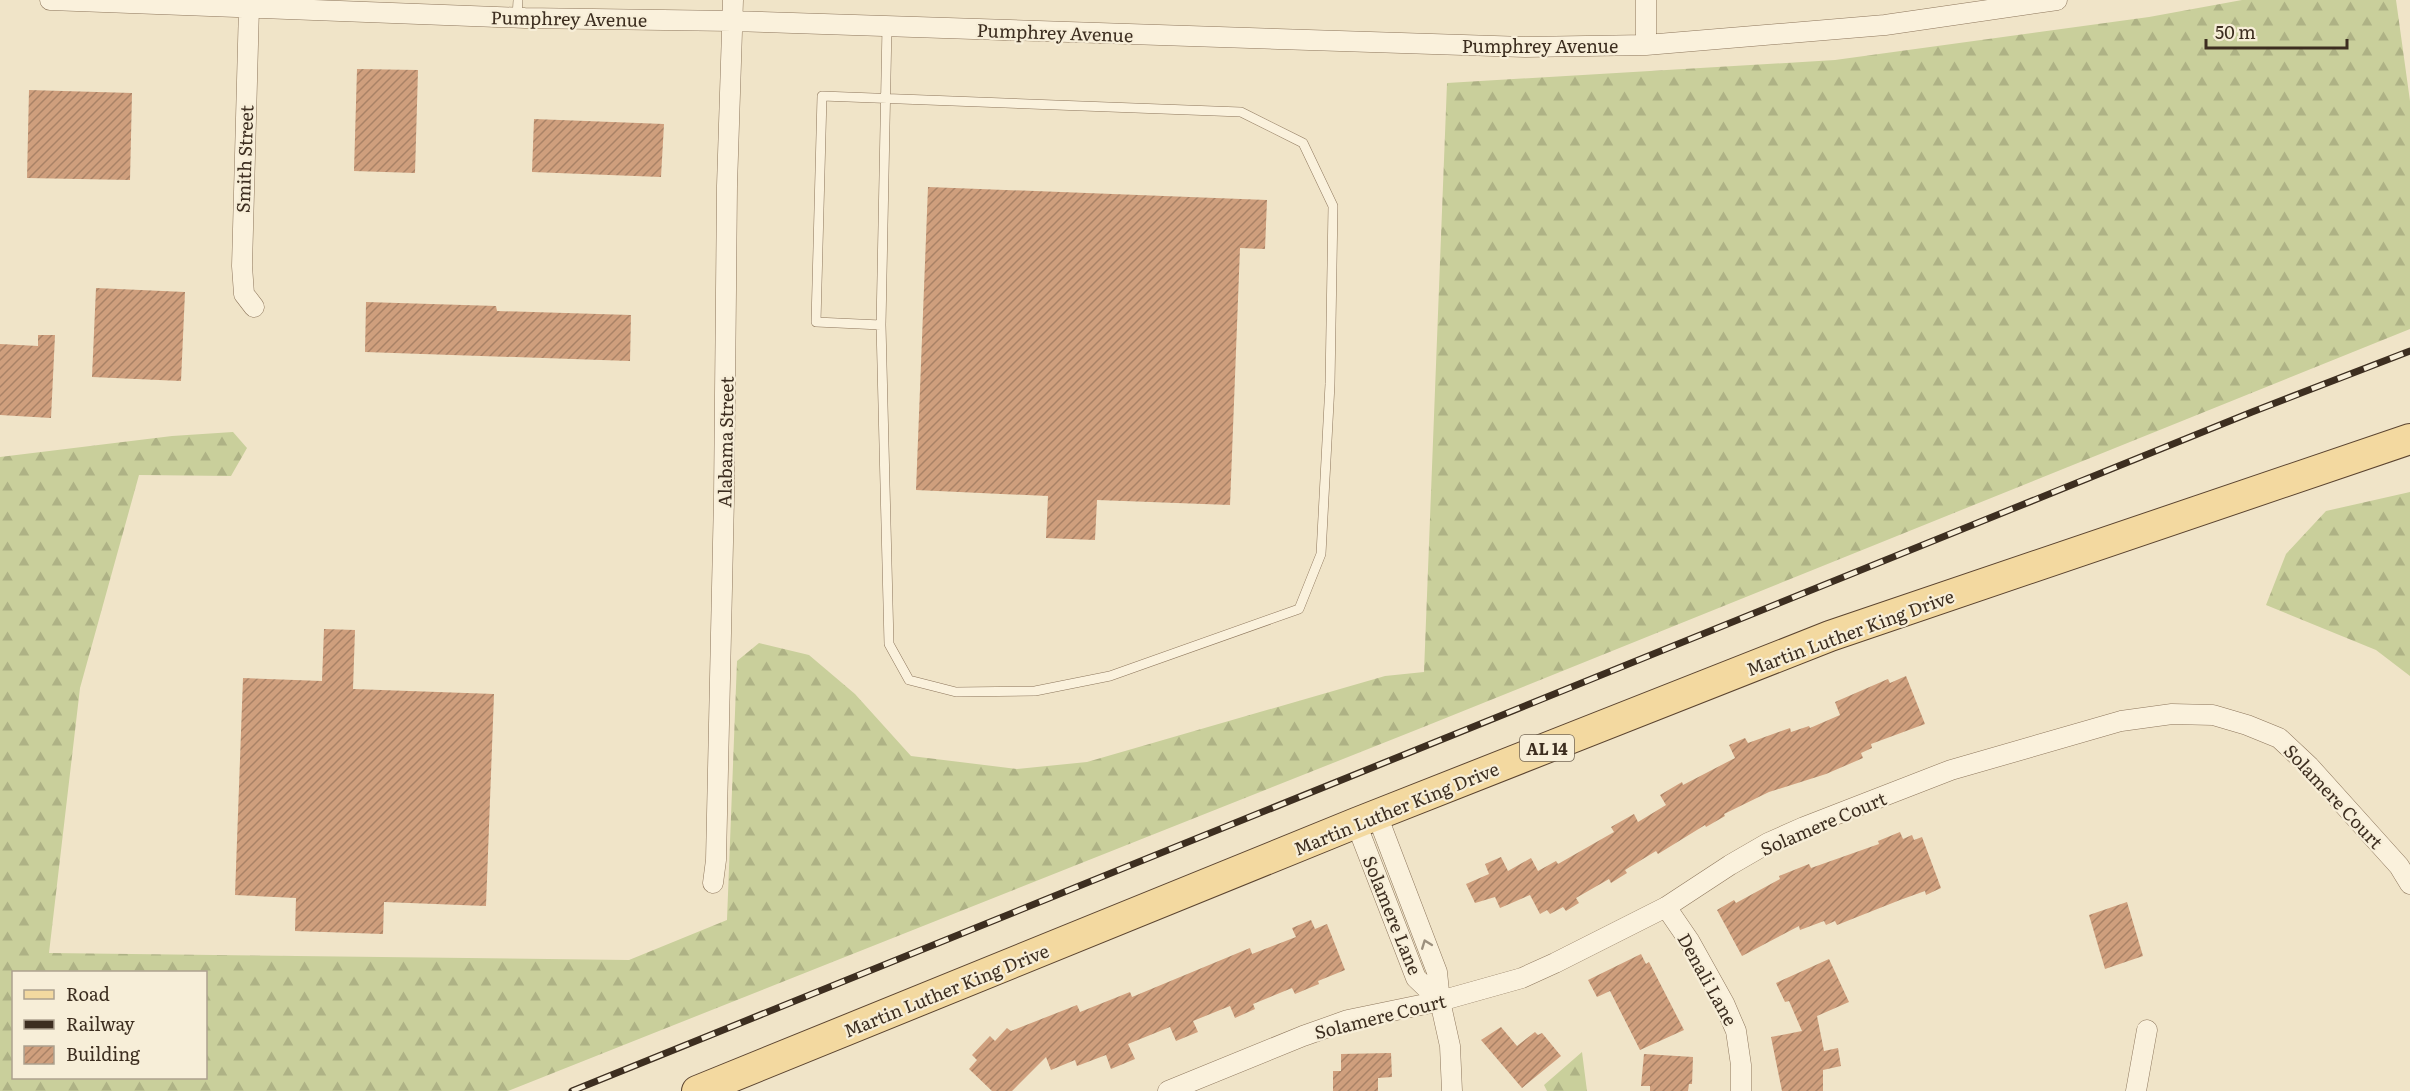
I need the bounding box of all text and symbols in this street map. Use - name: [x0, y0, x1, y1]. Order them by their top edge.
- street label: Pumphrey Avenue: [490, 3, 648, 33]
- scale bar: [2206, 12, 2347, 50]
- street label: Pumphrey Avenue: [976, 16, 1134, 48]
- text: 50 m: [2215, 18, 2256, 45]
- street label: Pumphrey Avenue: [1462, 32, 1618, 59]
- street label: Smith Street: [229, 104, 259, 213]
- street label: Alabama Street: [710, 375, 740, 508]
- street label: Martin Luther King Drive: [1742, 582, 1958, 682]
- road number: AL 14: [1520, 735, 1574, 761]
- street label: Solamere Court: [2278, 738, 2390, 855]
- street label: Martin Luther King Drive: [1289, 754, 1503, 862]
- street label: Solamere Court: [1756, 784, 1891, 862]
- street label: Solamere Lane: [1357, 851, 1429, 979]
- street label: Denali Lane: [1671, 928, 1745, 1030]
- street label: Martin Luther King Drive: [839, 936, 1053, 1044]
- one-way arrow: [1421, 939, 1434, 950]
- legend: [12, 971, 207, 1079]
- text: Road: [66, 980, 110, 1007]
- street label: Solamere Court: [1311, 986, 1449, 1045]
- text: Railway: [66, 1010, 135, 1037]
- text: Building: [66, 1040, 141, 1067]

